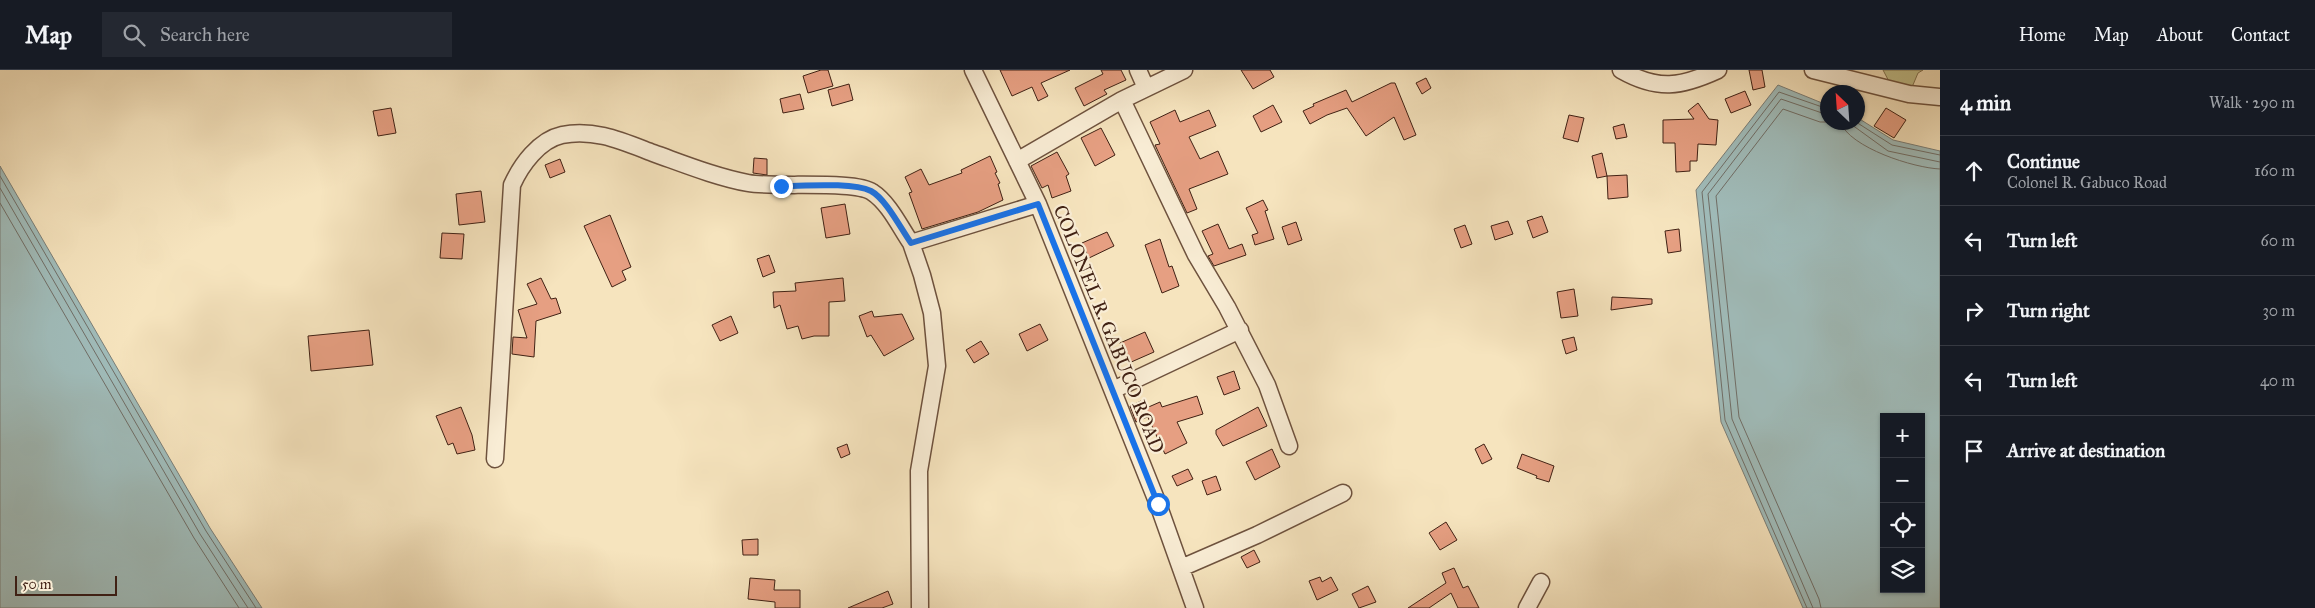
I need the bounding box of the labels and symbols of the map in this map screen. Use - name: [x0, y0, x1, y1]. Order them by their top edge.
- north arrow: [1820, 85, 1865, 130]
- route end: [770, 175, 793, 198]
- street label: COLONEL R. GABUCO ROAD: [1049, 202, 1169, 456]
- route start: [1147, 493, 1170, 516]
- scale bar: [15, 573, 118, 596]

